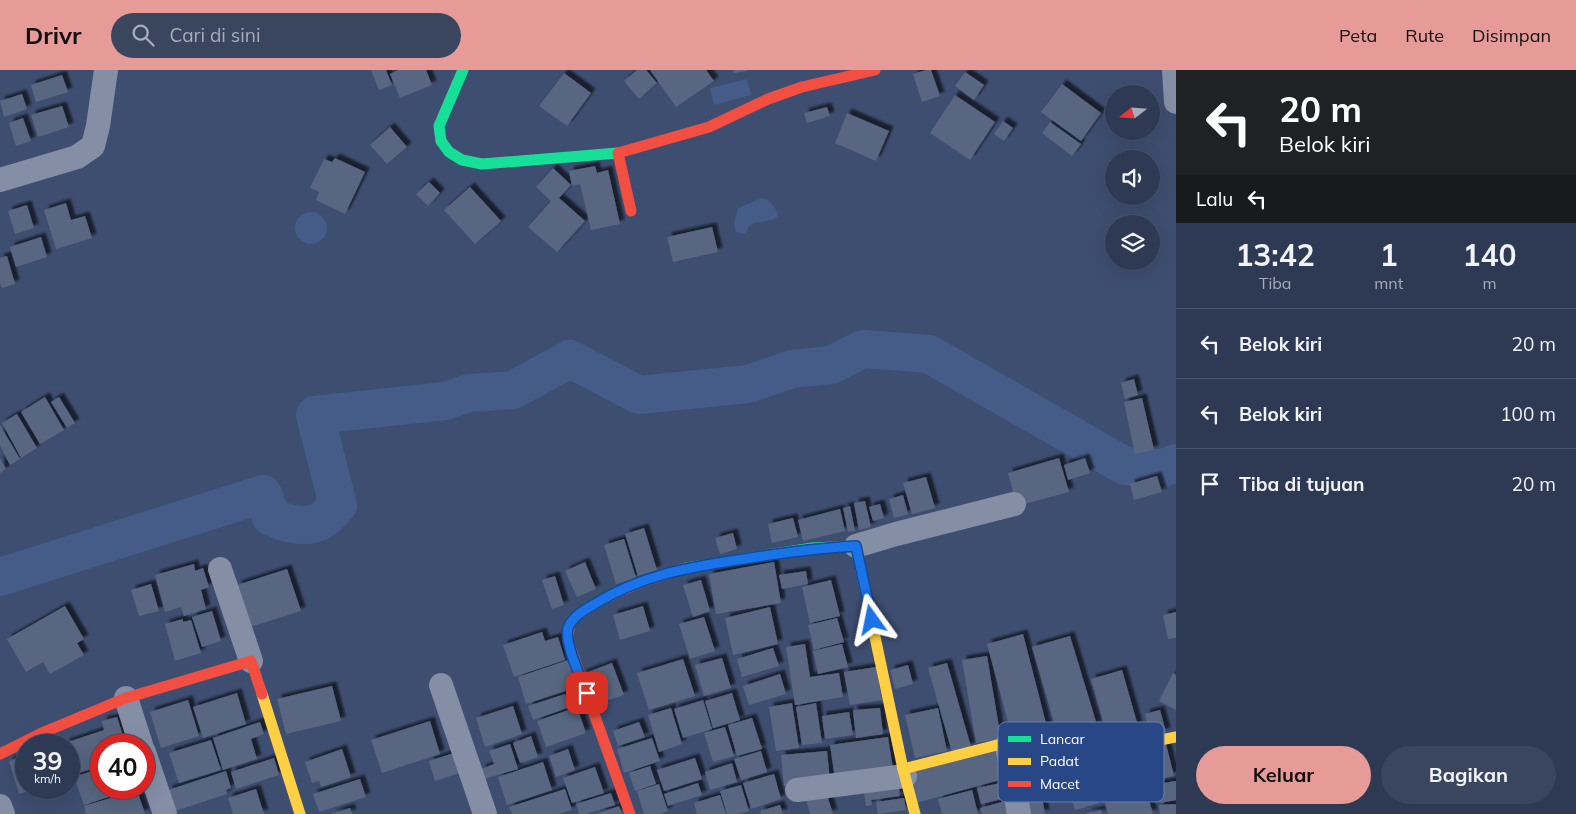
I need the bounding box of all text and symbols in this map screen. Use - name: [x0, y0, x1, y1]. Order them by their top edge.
- search box: [111, 13, 461, 58]
- text: Drivr: [25, 20, 81, 50]
- icon: search: [129, 21, 157, 49]
- text: Cari di sini: [169, 23, 260, 47]
- text: Peta: [1339, 24, 1377, 47]
- text: Rute: [1405, 24, 1444, 47]
- text: Disimpan: [1472, 24, 1551, 47]
- north arrow: [1105, 85, 1160, 140]
- map controls: [1105, 85, 1160, 270]
- text: 20 m: [1279, 87, 1362, 131]
- icon: left: [1196, 90, 1261, 155]
- text: Belok kiri: [1279, 130, 1371, 158]
- button: sound: [1105, 150, 1160, 205]
- icon: left: [1243, 185, 1271, 213]
- text: Lalu: [1196, 187, 1233, 211]
- button: layers: [1105, 215, 1160, 270]
- text: 13:42: [1235, 236, 1315, 274]
- text: 1: [1380, 236, 1398, 274]
- text: 140: [1463, 236, 1517, 274]
- text: Tiba: [1259, 273, 1291, 293]
- text: mnt: [1374, 273, 1403, 293]
- text: m: [1483, 273, 1497, 293]
- icon: left: [1196, 330, 1224, 358]
- text: Belok kiri: [1239, 332, 1322, 356]
- text: 20 m: [1512, 332, 1556, 356]
- icon: left: [1196, 400, 1224, 428]
- text: Belok kiri: [1239, 402, 1322, 426]
- text: 100 m: [1500, 402, 1556, 426]
- icon: arrive: [1196, 470, 1224, 498]
- text: Tiba di tujuan: [1239, 472, 1364, 496]
- text: 20 m: [1512, 472, 1556, 496]
- position arrow: [845, 593, 897, 645]
- pin: [566, 672, 608, 714]
- icon: arrive: [573, 679, 601, 707]
- legend: [998, 722, 1164, 802]
- text: Lancar: [1040, 730, 1086, 748]
- speed limit sign: 40: [90, 734, 155, 799]
- text: 39: [32, 745, 63, 776]
- button: Keluar: [1196, 746, 1371, 804]
- button: Bagikan: [1381, 746, 1556, 804]
- text: Padat: [1040, 752, 1079, 770]
- text: km/h: [34, 771, 61, 786]
- text: Macet: [1040, 775, 1080, 793]

